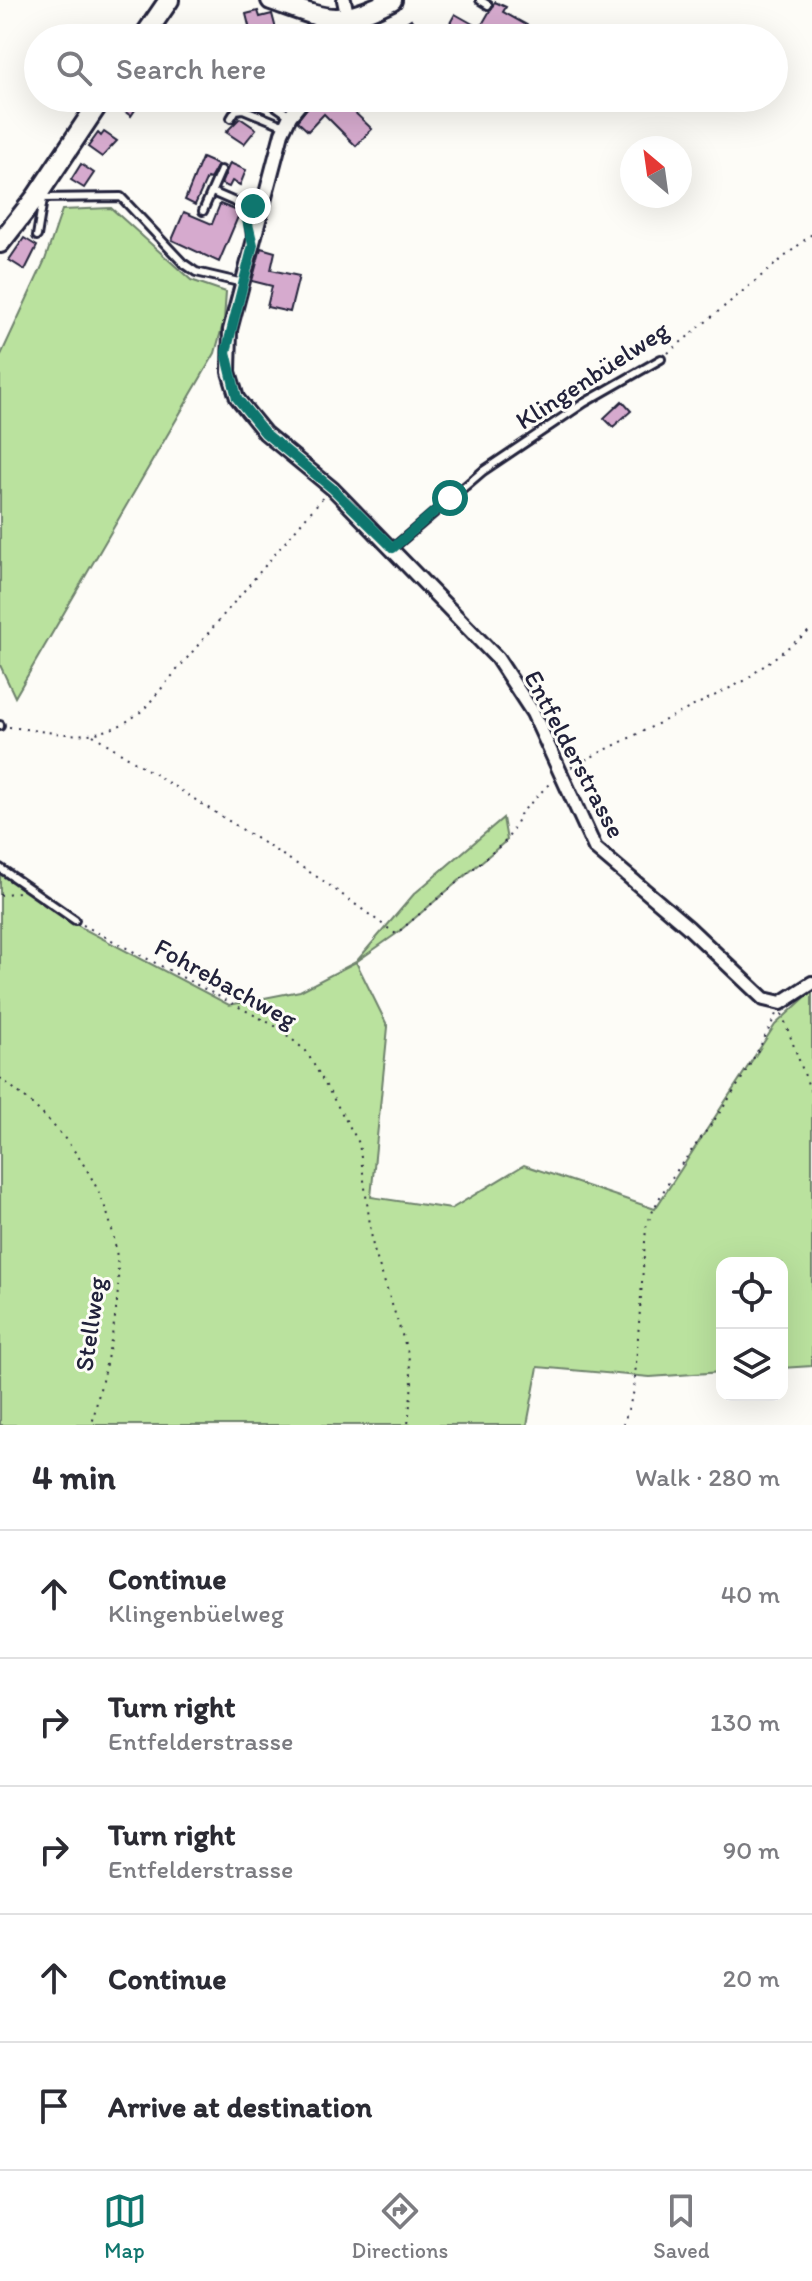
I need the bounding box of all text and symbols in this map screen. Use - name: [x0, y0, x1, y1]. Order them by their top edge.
- search box: [24, 24, 788, 112]
- icon: search: [52, 46, 96, 90]
- text: Search here: [116, 50, 266, 87]
- north arrow: [620, 136, 692, 208]
- route end: [235, 188, 271, 224]
- street label: Klingenbüelweg: [509, 313, 675, 436]
- route start: [432, 480, 468, 516]
- street label: Entfelderstrasse: [517, 665, 633, 843]
- street label: Fohrebachweg: [149, 931, 303, 1036]
- map controls: [716, 1257, 788, 1401]
- button: locate: [716, 1257, 788, 1329]
- street label: Stellweg: [68, 1274, 113, 1373]
- button: layers: [716, 1329, 788, 1401]
- text: 4 min: [32, 1457, 116, 1498]
- text: Walk · 280 m: [635, 1461, 780, 1493]
- text: Continue: [108, 1560, 227, 1597]
- icon: ahead: [32, 1572, 76, 1616]
- text: 40 m: [721, 1578, 780, 1610]
- text: Klingenbüelweg: [108, 1597, 284, 1629]
- text: Turn right: [108, 1688, 236, 1725]
- icon: right: [32, 1700, 76, 1744]
- text: 130 m: [710, 1706, 780, 1738]
- text: Entfelderstrasse: [108, 1725, 293, 1757]
- text: Turn right: [108, 1816, 236, 1853]
- icon: right: [32, 1828, 76, 1872]
- text: 90 m: [723, 1834, 780, 1866]
- text: Entfelderstrasse: [108, 1853, 293, 1885]
- icon: ahead: [32, 1956, 76, 2000]
- text: Continue: [108, 1960, 227, 1997]
- text: 20 m: [723, 1962, 780, 1994]
- icon: arrive: [32, 2084, 76, 2128]
- text: Arrive at destination: [108, 2088, 372, 2125]
- tab: Map: [103, 2189, 147, 2264]
- tab: Directions: [352, 2189, 448, 2264]
- tab: Saved: [653, 2189, 709, 2264]

